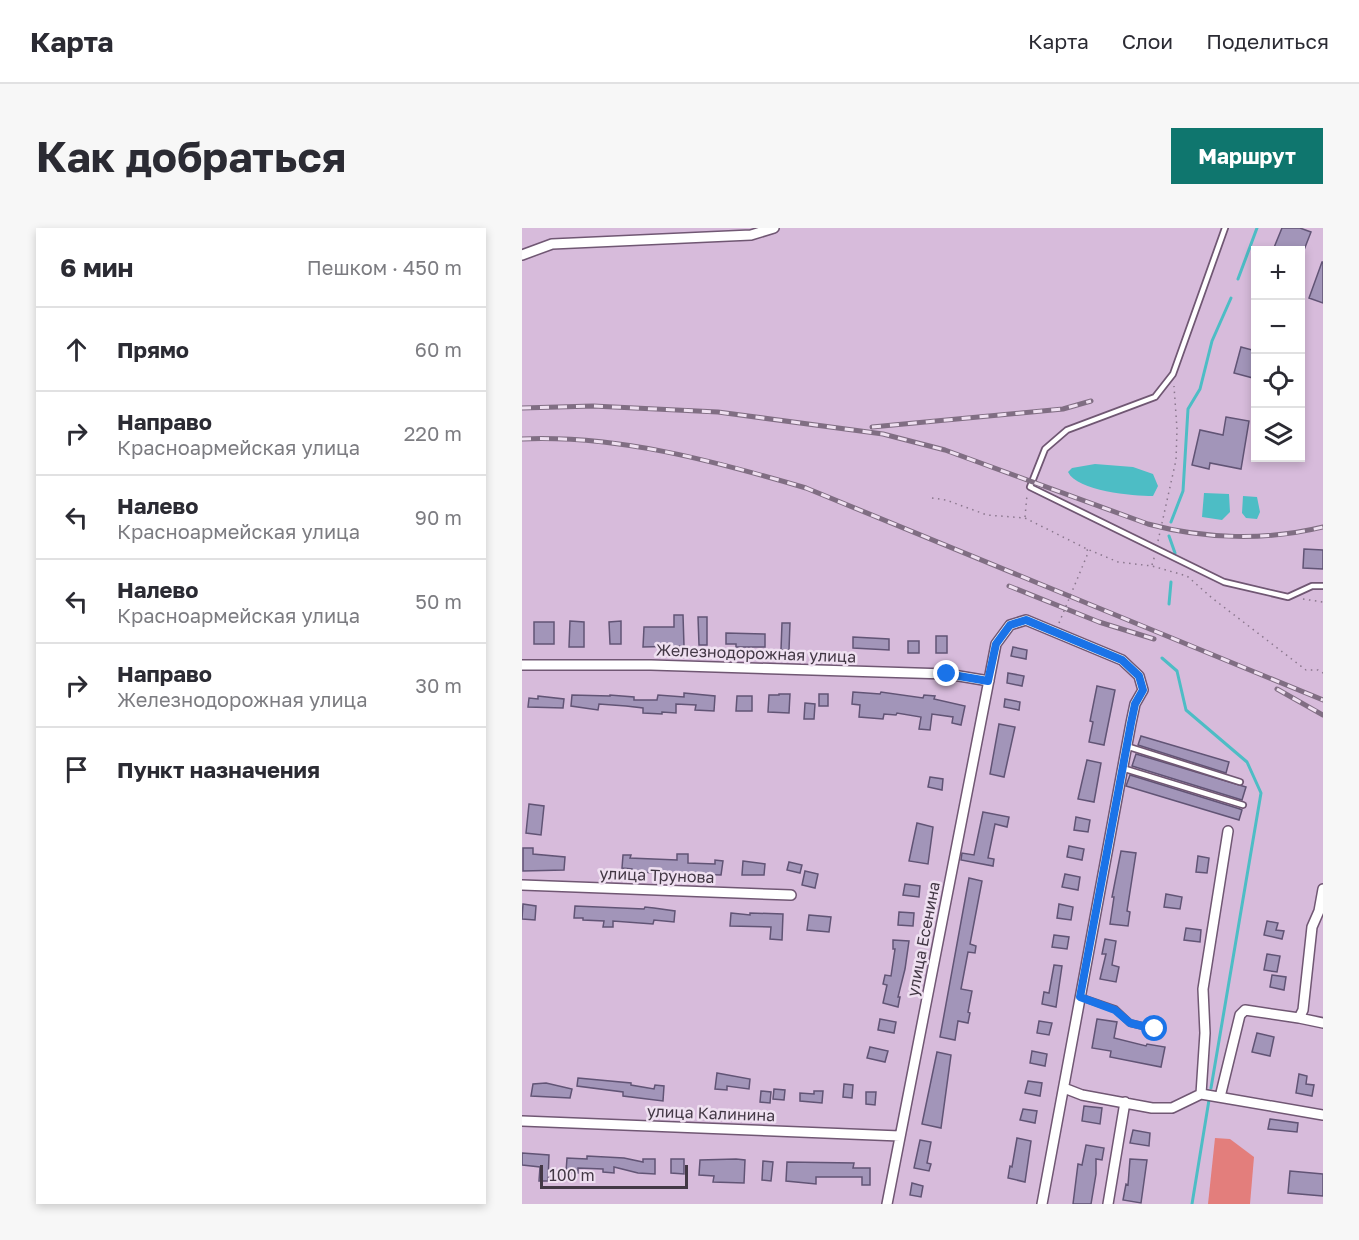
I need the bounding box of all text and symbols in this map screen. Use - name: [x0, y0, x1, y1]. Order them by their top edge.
- text: Карта: [30, 25, 114, 58]
- text: Карта: [1028, 28, 1089, 54]
- text: Слои: [1122, 28, 1173, 54]
- text: Поделиться: [1206, 28, 1329, 54]
- button: Маршрут: [1171, 128, 1323, 184]
- text: Как добраться: [36, 131, 346, 181]
- map controls: [1251, 246, 1305, 462]
- button: +: [1251, 246, 1305, 300]
- text: 6 мин: [60, 252, 133, 283]
- text: Пешком · 450 m: [307, 255, 462, 279]
- button: −: [1251, 300, 1305, 354]
- icon: ahead: [60, 333, 93, 366]
- text: Прямо: [117, 336, 189, 363]
- text: 60 m: [415, 337, 462, 361]
- button: locate: [1251, 354, 1305, 408]
- text: Направо: [117, 408, 212, 435]
- button: layers: [1251, 408, 1305, 462]
- icon: right: [60, 417, 93, 450]
- text: 220 m: [404, 421, 462, 445]
- text: Красноармейская улица: [117, 435, 360, 459]
- text: Налево: [117, 492, 199, 519]
- icon: left: [60, 501, 93, 534]
- text: 90 m: [415, 505, 462, 529]
- text: Красноармейская улица: [117, 519, 360, 543]
- text: Налево: [117, 576, 199, 603]
- icon: left: [60, 585, 93, 618]
- text: 50 m: [415, 589, 462, 613]
- text: Красноармейская улица: [117, 603, 360, 627]
- street label: Железнодорожная улица: [656, 640, 856, 666]
- text: Направо: [117, 660, 212, 687]
- route end: [933, 660, 959, 686]
- icon: right: [60, 669, 93, 702]
- text: 30 m: [415, 673, 462, 697]
- text: Железнодорожная улица: [117, 687, 368, 711]
- icon: arrive: [60, 753, 93, 786]
- text: Пункт назначения: [117, 756, 320, 783]
- street label: улица Трунова: [599, 863, 715, 887]
- street label: улица Есенина: [902, 880, 944, 998]
- route start: [1141, 1015, 1167, 1041]
- street label: улица Калинина: [646, 1101, 776, 1125]
- scale bar: [540, 1162, 688, 1190]
- text: 100 m: [549, 1165, 595, 1185]

